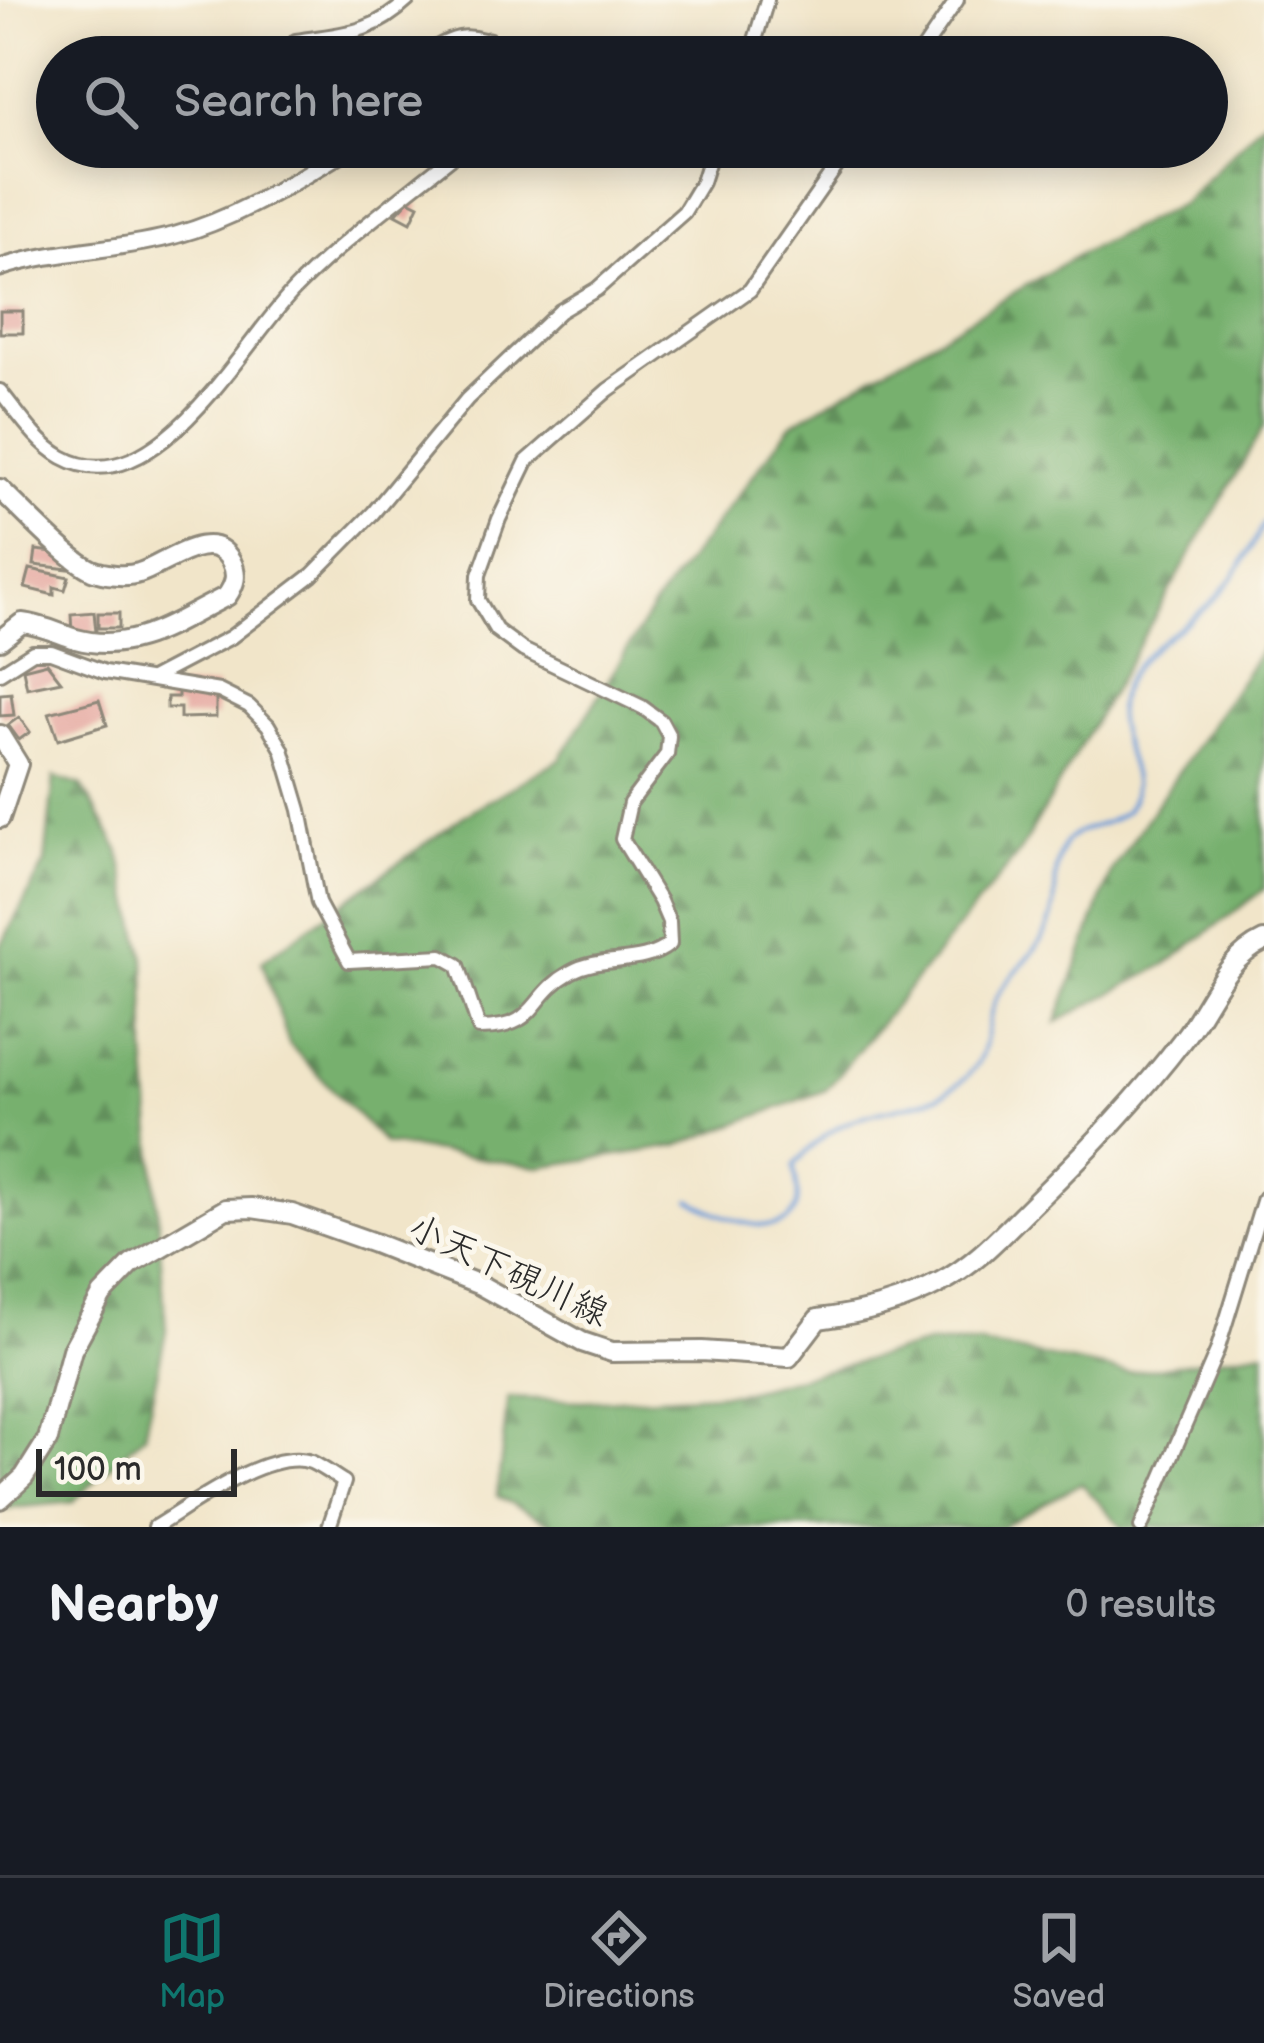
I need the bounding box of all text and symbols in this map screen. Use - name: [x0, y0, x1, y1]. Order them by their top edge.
- search box: [36, 36, 1228, 168]
- icon: search: [78, 69, 144, 135]
- text: Search here: [174, 75, 423, 130]
- street label: 小天下硯川線: [401, 1206, 615, 1336]
- scale bar: [36, 1443, 237, 1496]
- text: 100 m: [54, 1450, 142, 1490]
- text: Nearby: [48, 1575, 219, 1636]
- text: 0 results: [1065, 1582, 1216, 1629]
- tab: Map: [159, 1905, 225, 2017]
- tab: Directions: [543, 1905, 695, 2017]
- tab: Saved: [1012, 1905, 1105, 2017]

